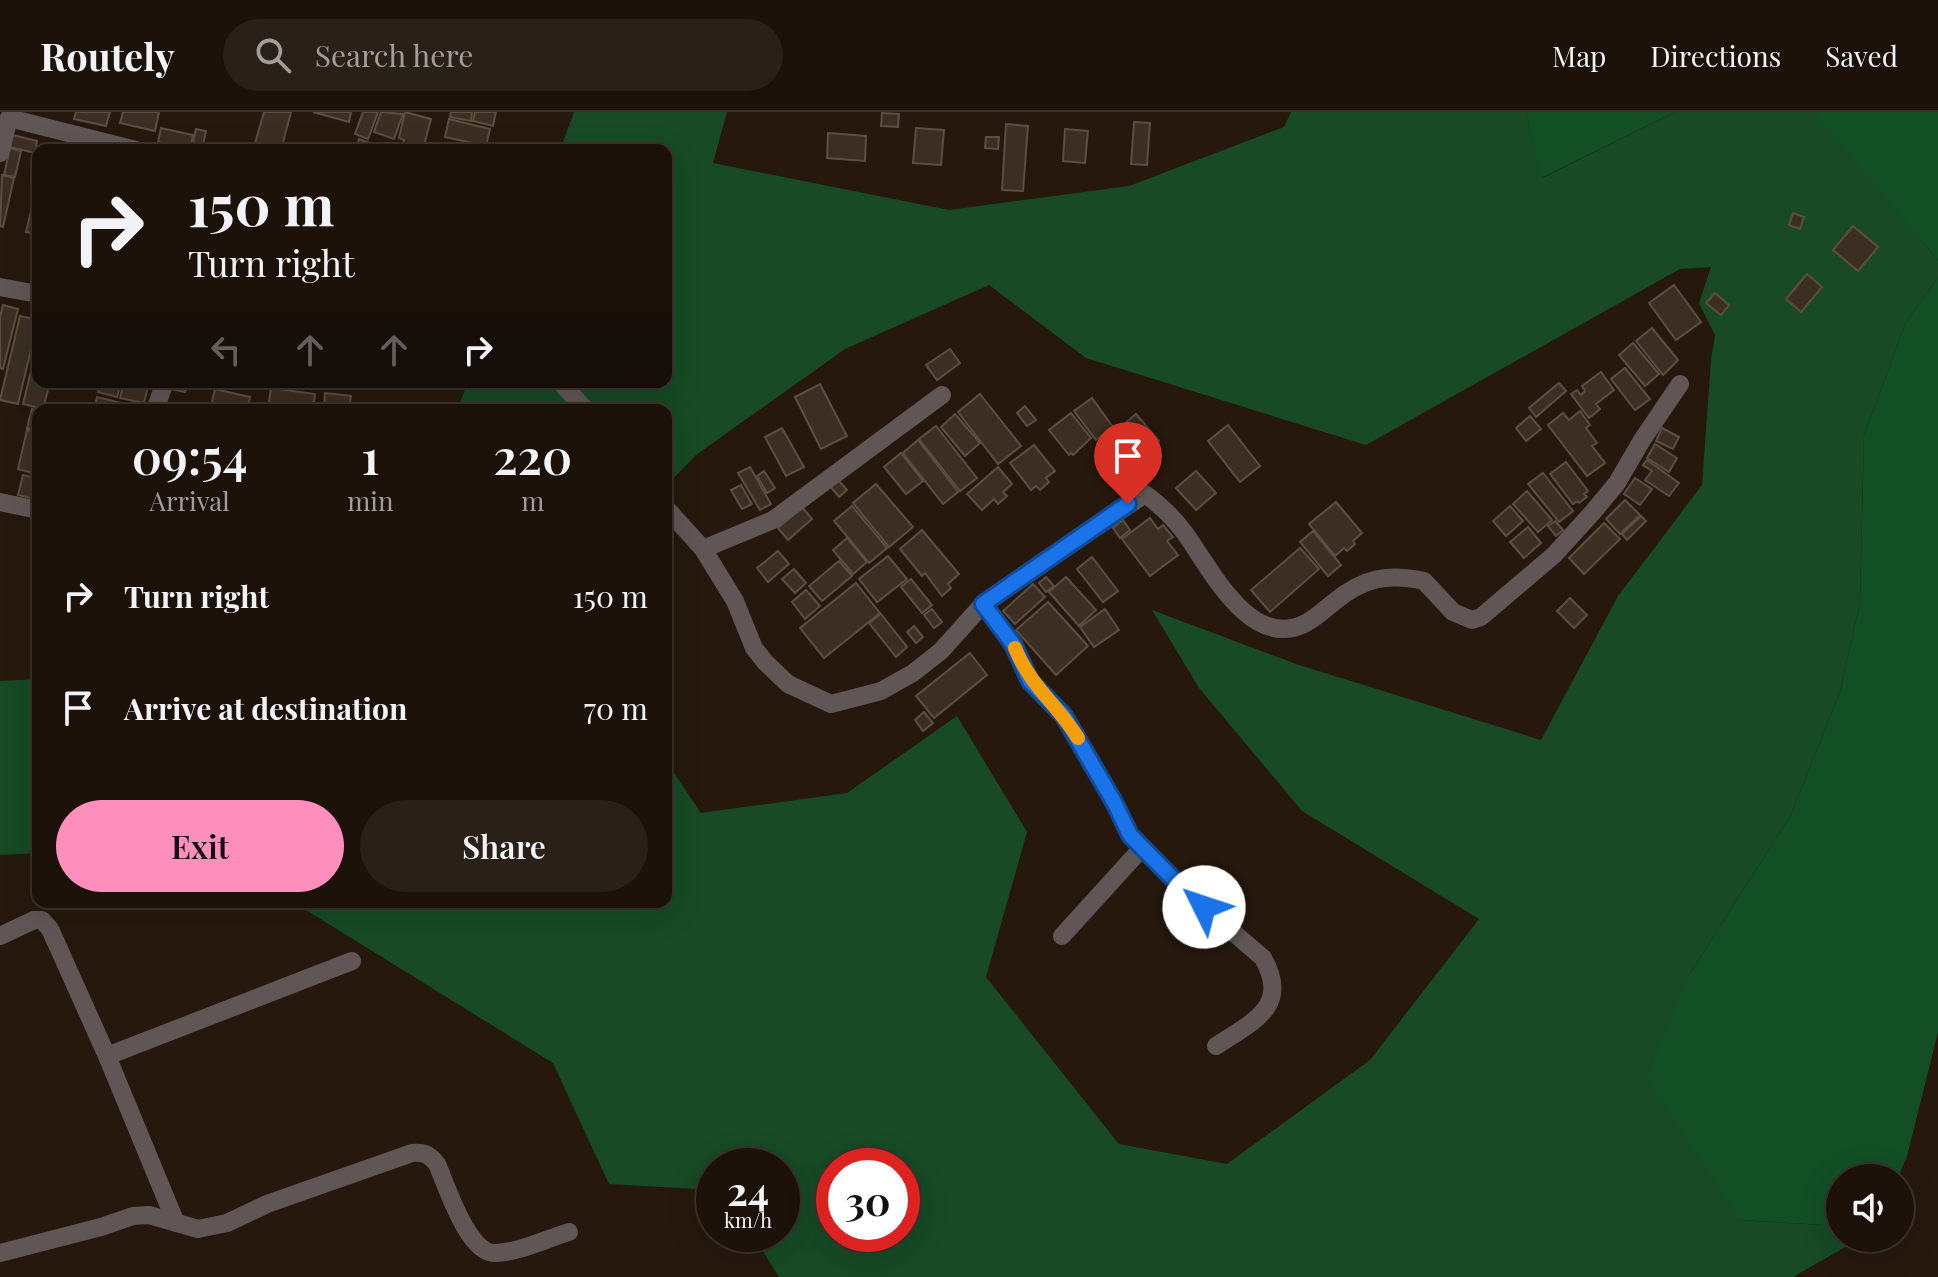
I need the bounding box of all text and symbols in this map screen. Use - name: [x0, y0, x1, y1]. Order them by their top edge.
- search box: [223, 19, 783, 91]
- text: Routely: [40, 30, 175, 81]
- icon: search: [251, 33, 295, 77]
- text: Search here: [315, 35, 473, 75]
- text: Map: [1552, 37, 1606, 74]
- text: Directions: [1650, 37, 1781, 74]
- text: Saved: [1825, 37, 1898, 74]
- text: 150 m: [188, 166, 334, 241]
- icon: right: [56, 176, 160, 280]
- text: Turn right: [188, 238, 355, 286]
- icon: left: [204, 328, 248, 372]
- icon: ahead: [288, 328, 332, 372]
- icon: ahead: [372, 328, 416, 372]
- icon: right: [456, 328, 500, 372]
- pin: [1094, 422, 1162, 504]
- text: 09:54: [132, 423, 247, 487]
- text: 1: [361, 423, 379, 487]
- text: 220: [493, 423, 572, 487]
- icon: arrive: [1106, 434, 1150, 478]
- text: Arrival: [150, 483, 230, 518]
- text: min: [347, 483, 393, 518]
- text: m: [521, 483, 544, 518]
- icon: right: [56, 574, 100, 618]
- text: Turn right: [124, 576, 269, 616]
- text: 150 m: [573, 576, 648, 616]
- icon: arrive: [56, 686, 100, 730]
- text: Arrive at destination: [124, 688, 407, 728]
- text: 70 m: [584, 688, 648, 728]
- button: Exit: [56, 800, 344, 892]
- button: Share: [360, 800, 648, 892]
- position arrow: [1162, 865, 1246, 949]
- speed limit sign: 30: [816, 1148, 920, 1252]
- text: 24: [727, 1163, 769, 1216]
- map controls: [1826, 1164, 1914, 1252]
- button: sound: [1826, 1164, 1914, 1252]
- text: km/h: [724, 1206, 772, 1233]

